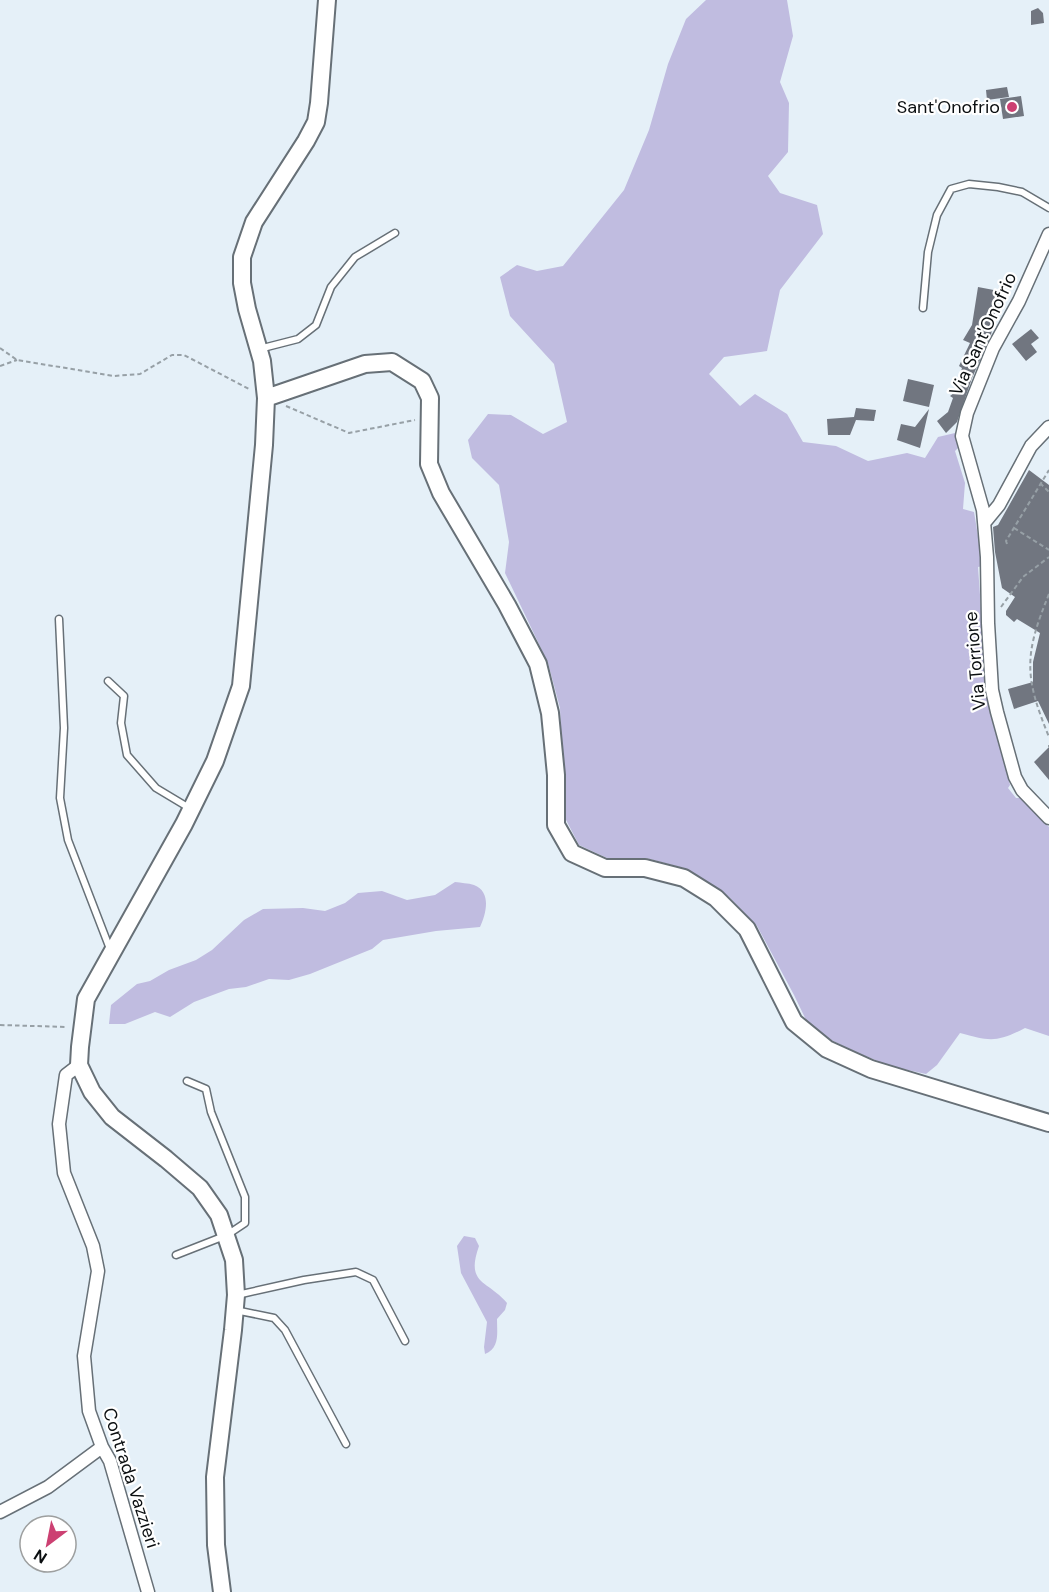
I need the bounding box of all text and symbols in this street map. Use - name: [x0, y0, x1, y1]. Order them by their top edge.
- place label: Sant'Onofrio: [897, 95, 1000, 119]
- marker: Sant'Onofrio: [1005, 100, 1019, 114]
- street label: Via Sant'Onofrio: [944, 268, 1022, 400]
- street label: Via Torrione: [959, 611, 991, 711]
- street label: Contrada Vazzieri: [97, 1405, 165, 1551]
- north arrow: [18, 1514, 78, 1574]
- text: N: [30, 1544, 51, 1568]

